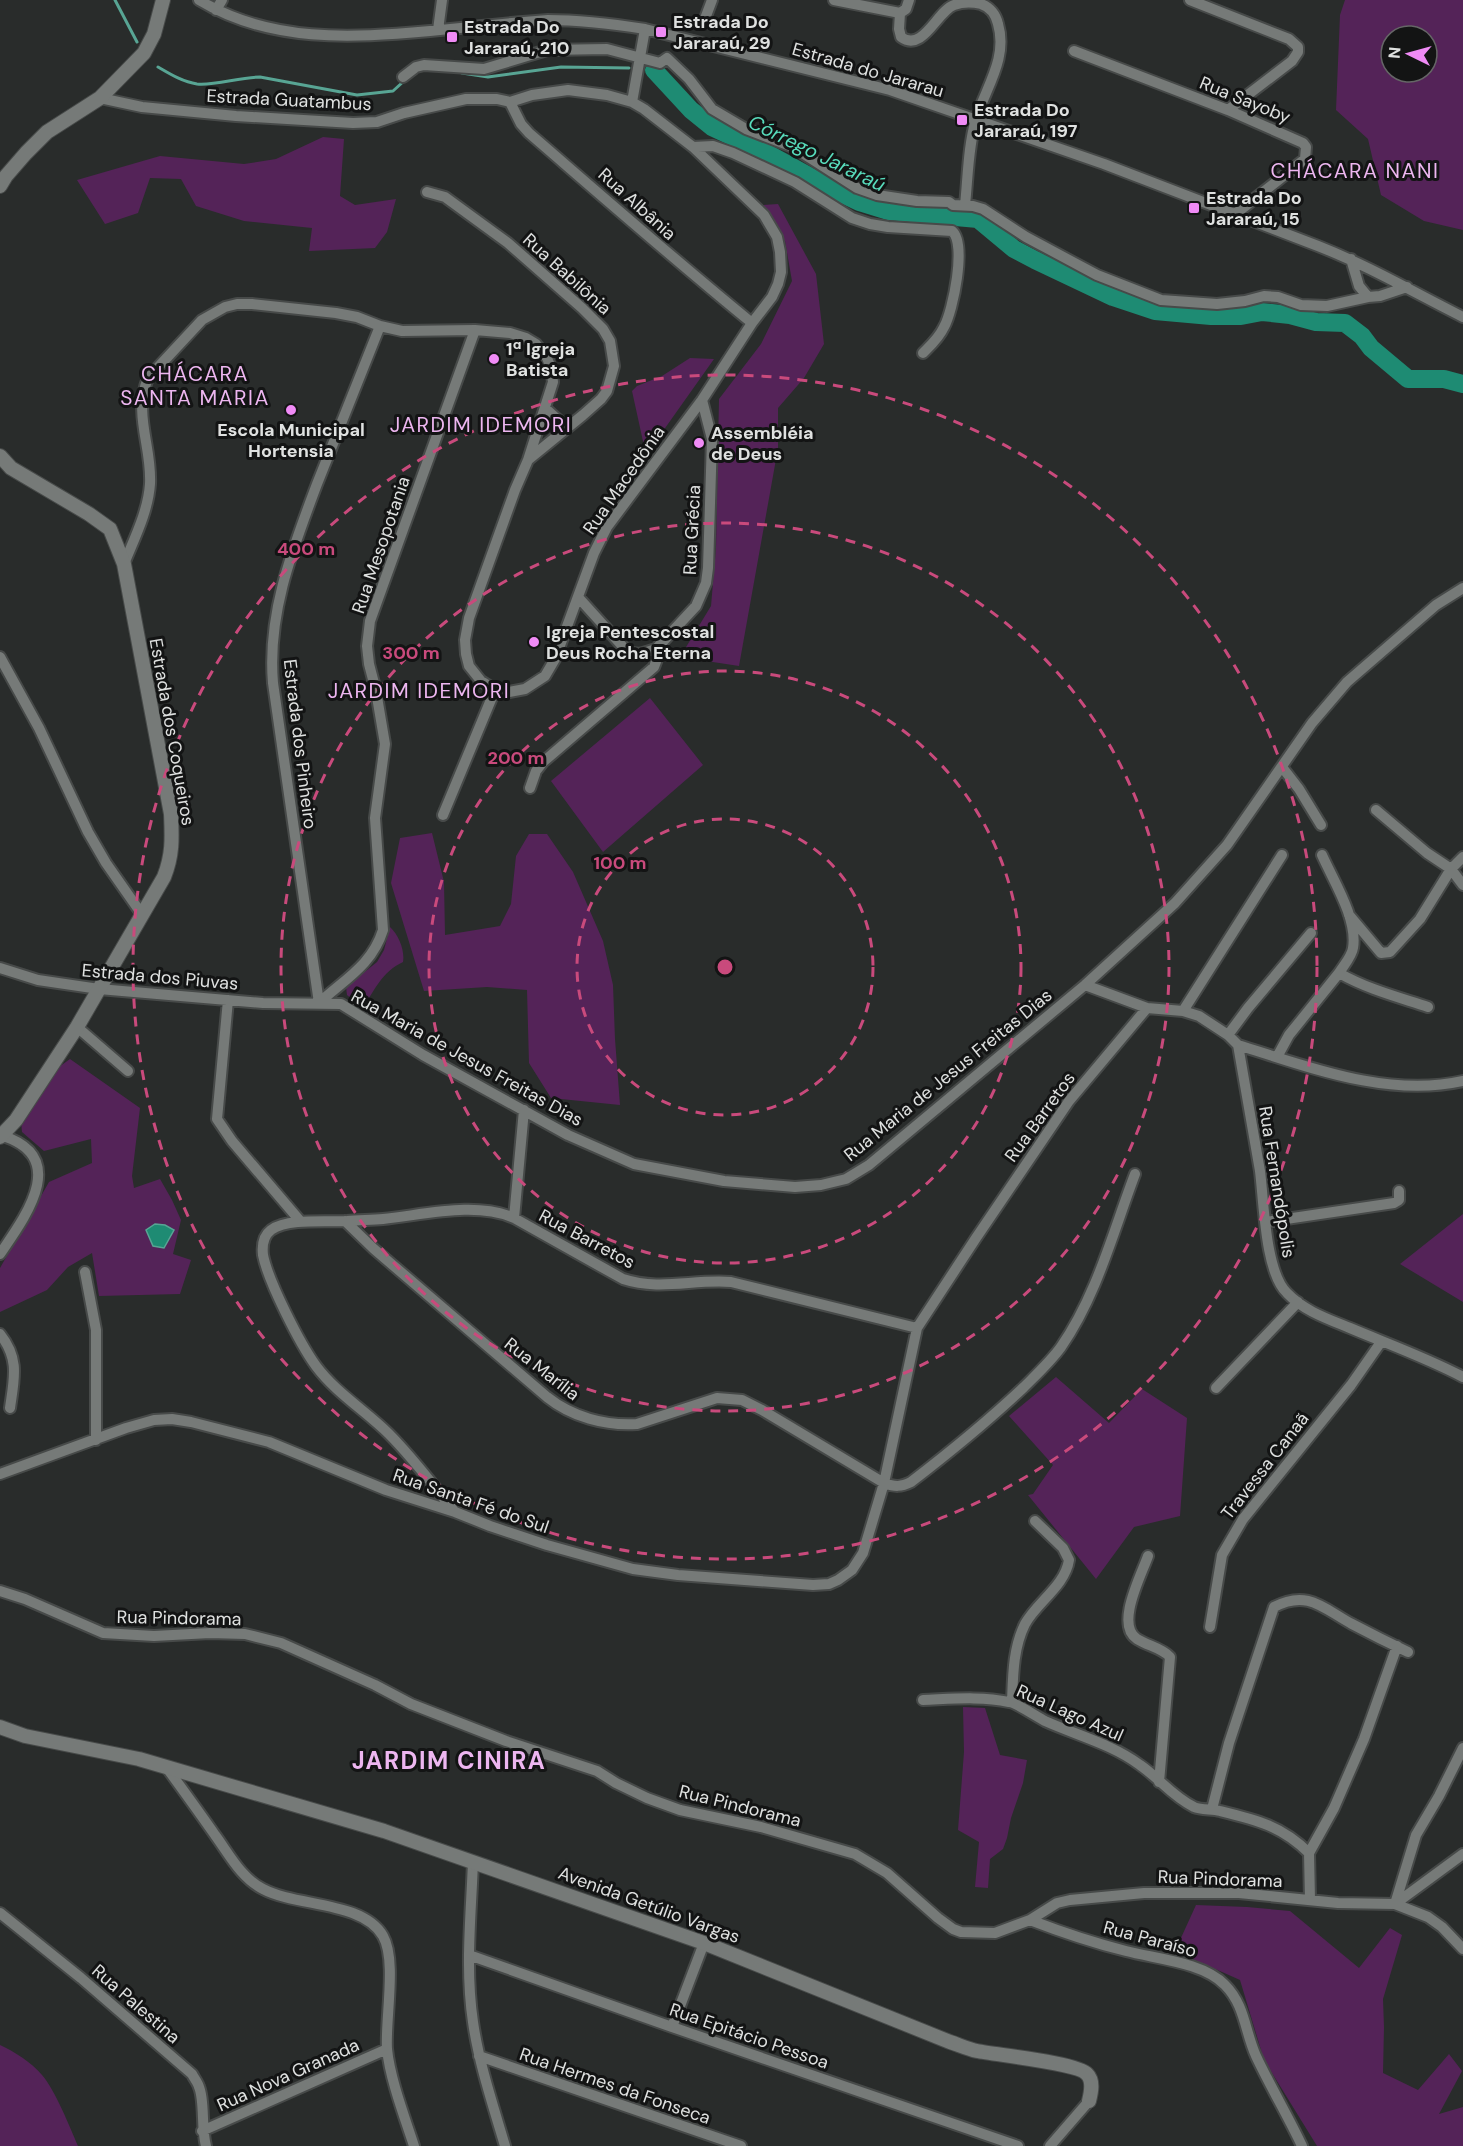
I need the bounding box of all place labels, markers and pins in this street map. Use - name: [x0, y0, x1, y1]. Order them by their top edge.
- place label: Estrada Do Jararaú, 29: [673, 10, 771, 55]
- place label: Estrada Do Jararaú, 210: [464, 15, 569, 60]
- marker: Estrada Do Jararaú, 29: [654, 25, 668, 39]
- marker: Estrada Do Jararaú, 210: [445, 30, 459, 44]
- place label: Estrada Do Jararaú, 197: [974, 98, 1078, 143]
- marker: Estrada Do Jararaú, 197: [955, 113, 969, 127]
- place label: Estrada Do Jararaú, 15: [1206, 186, 1302, 231]
- marker: Estrada Do Jararaú, 15: [1187, 201, 1201, 215]
- place label: 1ª Igreja Batista: [506, 337, 575, 382]
- marker: 1ª Igreja Batista: [487, 352, 501, 366]
- marker: Escola Municipal Hortensia: [284, 403, 298, 417]
- place label: Escola Municipal Hortensia: [217, 418, 365, 463]
- place label: Assembléia de Deus: [711, 421, 814, 466]
- marker: Assembléia de Deus: [692, 436, 706, 450]
- place label: Igreja Pentescostal Deus Rocha Eterna: [546, 620, 714, 665]
- marker: Igreja Pentescostal Deus Rocha Eterna: [527, 635, 541, 649]
- centre of rings: [715, 957, 735, 977]

